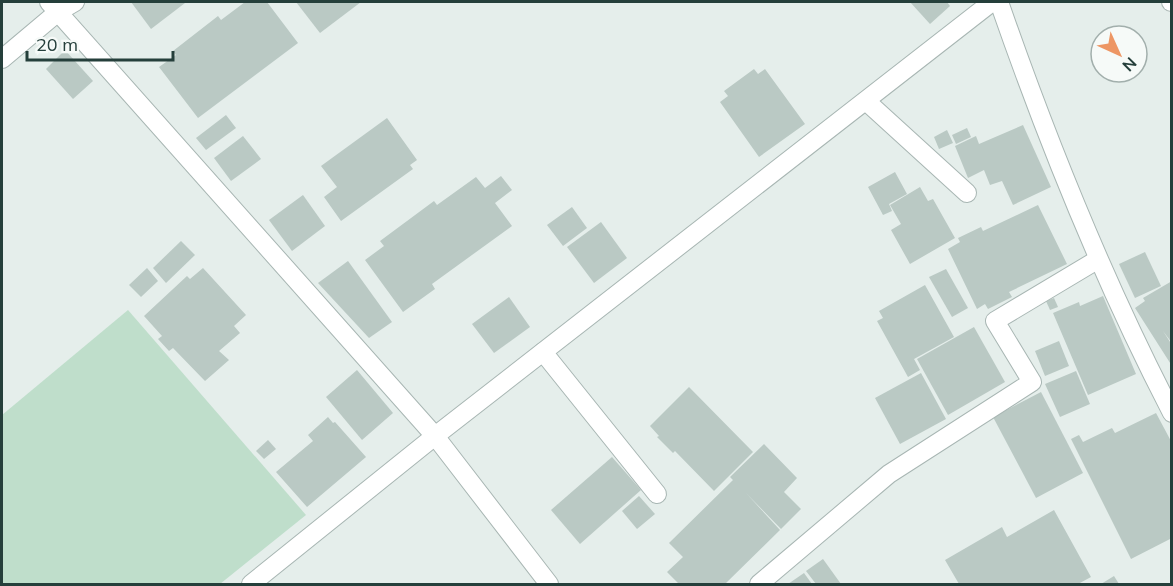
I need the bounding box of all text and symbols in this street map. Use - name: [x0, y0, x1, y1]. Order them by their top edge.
- scale bar: [27, 24, 172, 62]
- north arrow: [1089, 24, 1149, 84]
- text: 20 m: [36, 33, 78, 56]
- text: N: [1118, 53, 1141, 76]

